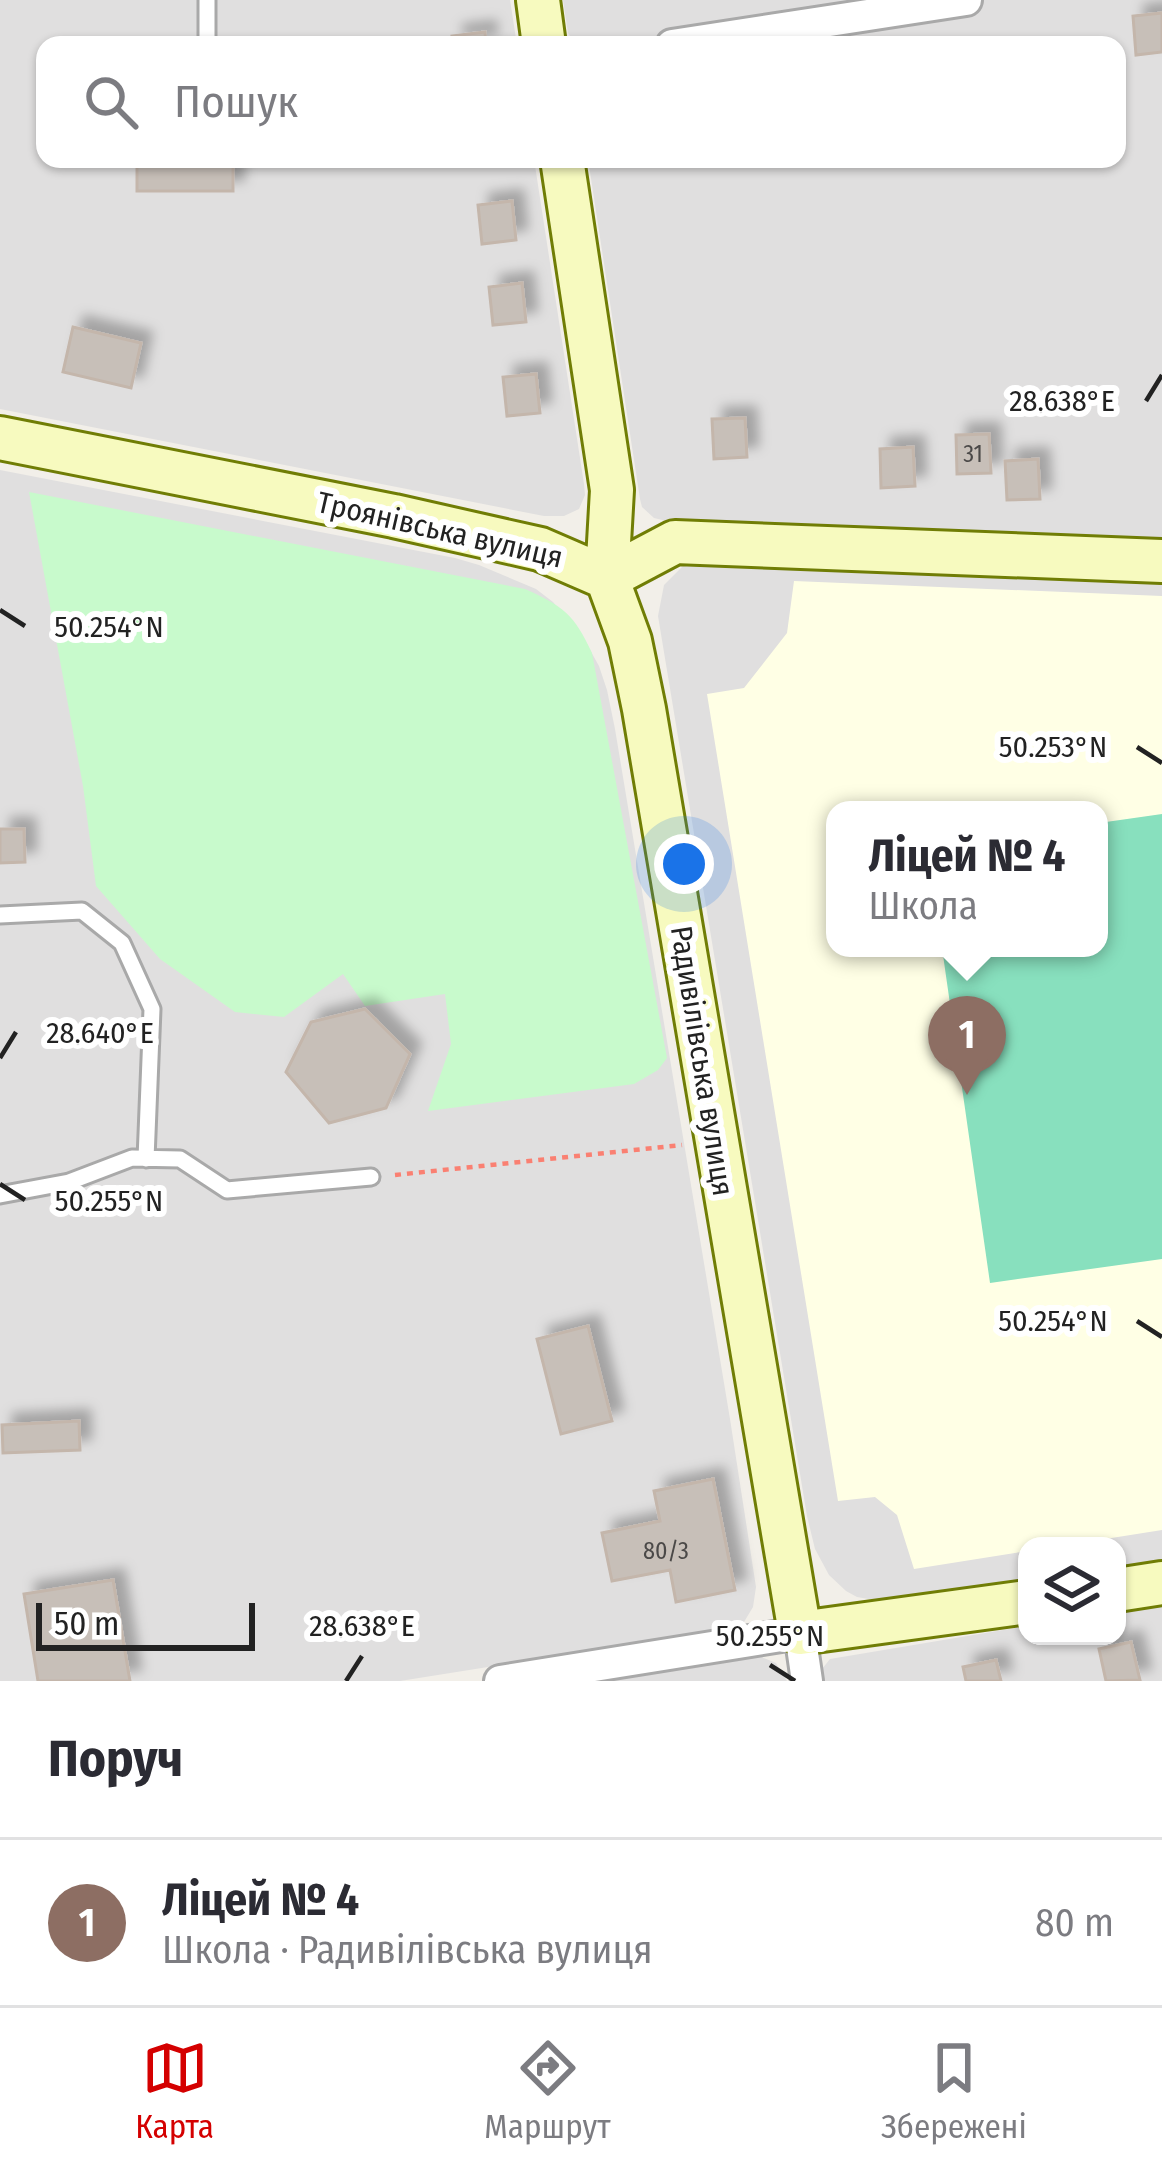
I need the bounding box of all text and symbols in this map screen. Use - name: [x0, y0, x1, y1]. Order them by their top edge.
- search box: [36, 36, 1126, 168]
- icon: search: [78, 69, 144, 135]
- text: Пошук: [174, 75, 298, 129]
- text: 28.638°E: [1009, 383, 1115, 419]
- house number: 31: [963, 440, 983, 468]
- street label: Троянівська вулиця: [314, 484, 566, 576]
- text: 50.254°N: [54, 609, 164, 645]
- text: 50.253°N: [999, 729, 1107, 765]
- popup: [826, 801, 1108, 957]
- text: Ліцей № 4: [868, 829, 1066, 883]
- your location: [654, 834, 714, 894]
- text: Школа: [868, 883, 978, 929]
- street label: Радивілівська вулиця: [663, 923, 741, 1199]
- pin: 1: [928, 996, 1006, 1095]
- text: 28.640°E: [46, 1015, 154, 1051]
- text: 50.255°N: [55, 1183, 163, 1219]
- text: 50.254°N: [998, 1303, 1108, 1339]
- house number: 80/3: [643, 1537, 689, 1565]
- map controls: [1018, 1537, 1126, 1645]
- button: layers: [1018, 1537, 1126, 1645]
- scale bar: [36, 1597, 255, 1650]
- text: 50 m: [54, 1604, 119, 1644]
- text: 28.638°E: [309, 1608, 415, 1644]
- text: 50.255°N: [716, 1618, 824, 1654]
- text: Поруч: [48, 1728, 183, 1790]
- text: Ліцей № 4: [162, 1873, 359, 1927]
- text: 1: [79, 1900, 95, 1946]
- text: 80 m: [1035, 1900, 1114, 1946]
- text: Школа · Радивілівська вулиця: [162, 1927, 653, 1973]
- tab: Карта: [135, 2035, 214, 2147]
- tab: Маршрут: [484, 2035, 611, 2147]
- tab: Збережені: [881, 2035, 1027, 2147]

